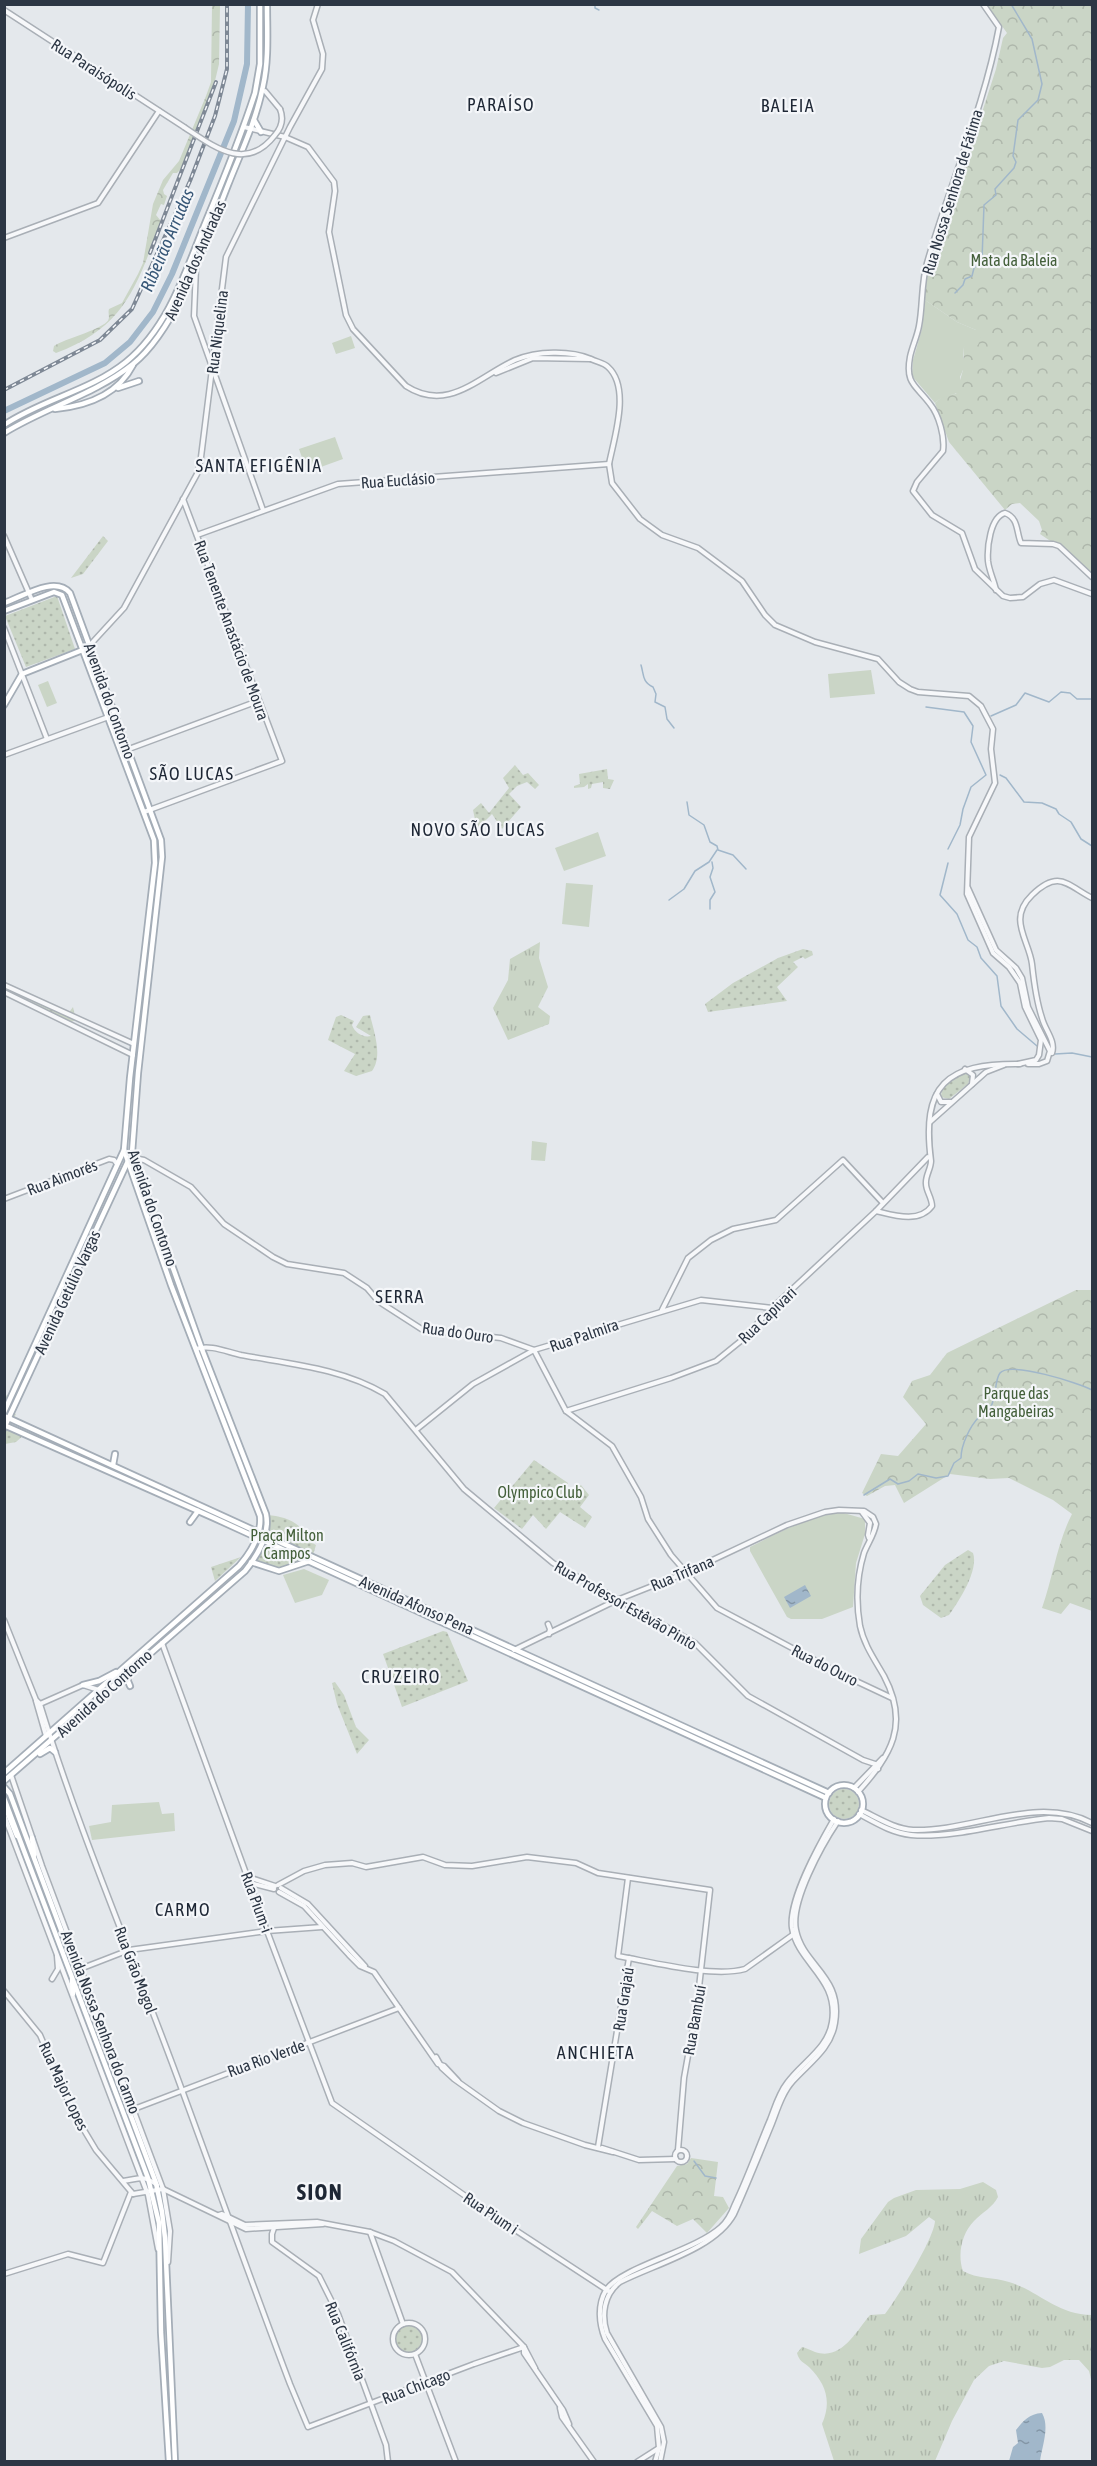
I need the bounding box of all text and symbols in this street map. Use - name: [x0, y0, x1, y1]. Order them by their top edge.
- street label: Rua Paraisópolis: [48, 35, 140, 104]
- district label: PARAÍSO: [467, 94, 535, 115]
- district label: BALEIA: [761, 95, 815, 116]
- street label: Rua Nossa Senhora de Fátima: [918, 107, 986, 277]
- water label: Ribeirão Arrudas: [136, 186, 198, 294]
- street label: Avenida dos Andradas: [161, 197, 230, 323]
- park label: Mata da Baleia: [970, 251, 1058, 269]
- street label: Rua Niquelina: [203, 289, 232, 375]
- district label: SANTA EFIGÊNIA: [195, 455, 323, 476]
- street label: Rua Euclásio: [360, 468, 436, 492]
- street label: Rua Tenente Anastácio de Moura: [191, 538, 273, 722]
- street label: Avenida do Contorno: [81, 641, 139, 761]
- district label: SÃO LUCAS: [150, 763, 234, 784]
- district label: NOVO SÃO LUCAS: [411, 819, 546, 840]
- street label: Avenida do Contorno: [125, 1147, 181, 1269]
- street label: Rua Aimorés: [24, 1155, 100, 1199]
- street label: Avenida Getúlio Vargas: [30, 1227, 105, 1357]
- street label: Rua Capivari: [734, 1283, 800, 1348]
- district label: SERRA: [375, 1286, 425, 1307]
- street label: Rua Palmira: [547, 1315, 621, 1355]
- street label: Rua do Ouro: [421, 1318, 495, 1346]
- park label: Parque das Mangabeiras: [978, 1384, 1054, 1421]
- park label: Olympico Club: [497, 1483, 583, 1502]
- park label: Praça Milton Campos: [250, 1526, 324, 1563]
- street label: Rua Trifana: [648, 1552, 716, 1594]
- street label: Rua Professor Estêvão Pinto: [552, 1557, 700, 1653]
- street label: Avenida Afonso Pena: [357, 1572, 477, 1638]
- street label: Rua do Ouro: [789, 1641, 861, 1689]
- street label: Avenida do Contorno: [53, 1646, 155, 1740]
- district label: CRUZEIRO: [361, 1666, 441, 1687]
- street label: Rua Pium-i: [238, 1869, 276, 1935]
- district label: CARMO: [155, 1899, 211, 1920]
- street label: Rua Grão Mogol: [110, 1924, 161, 2017]
- street label: Avenida Nossa Senhora do Carmo: [58, 1928, 144, 2116]
- street label: Rua Grajaú: [609, 1966, 638, 2032]
- street label: Rua Bambuí: [679, 1983, 709, 2056]
- street label: Rua Rio Verde: [225, 2036, 307, 2080]
- street label: Rua Major Lopes: [35, 2039, 93, 2134]
- district label: ANCHIETA: [557, 2042, 635, 2063]
- district label: SION: [297, 2179, 343, 2205]
- street label: Rua Pium i: [460, 2188, 522, 2238]
- street label: Rua Califórnia: [322, 2299, 370, 2383]
- street label: Rua Chicago: [379, 2365, 453, 2408]

